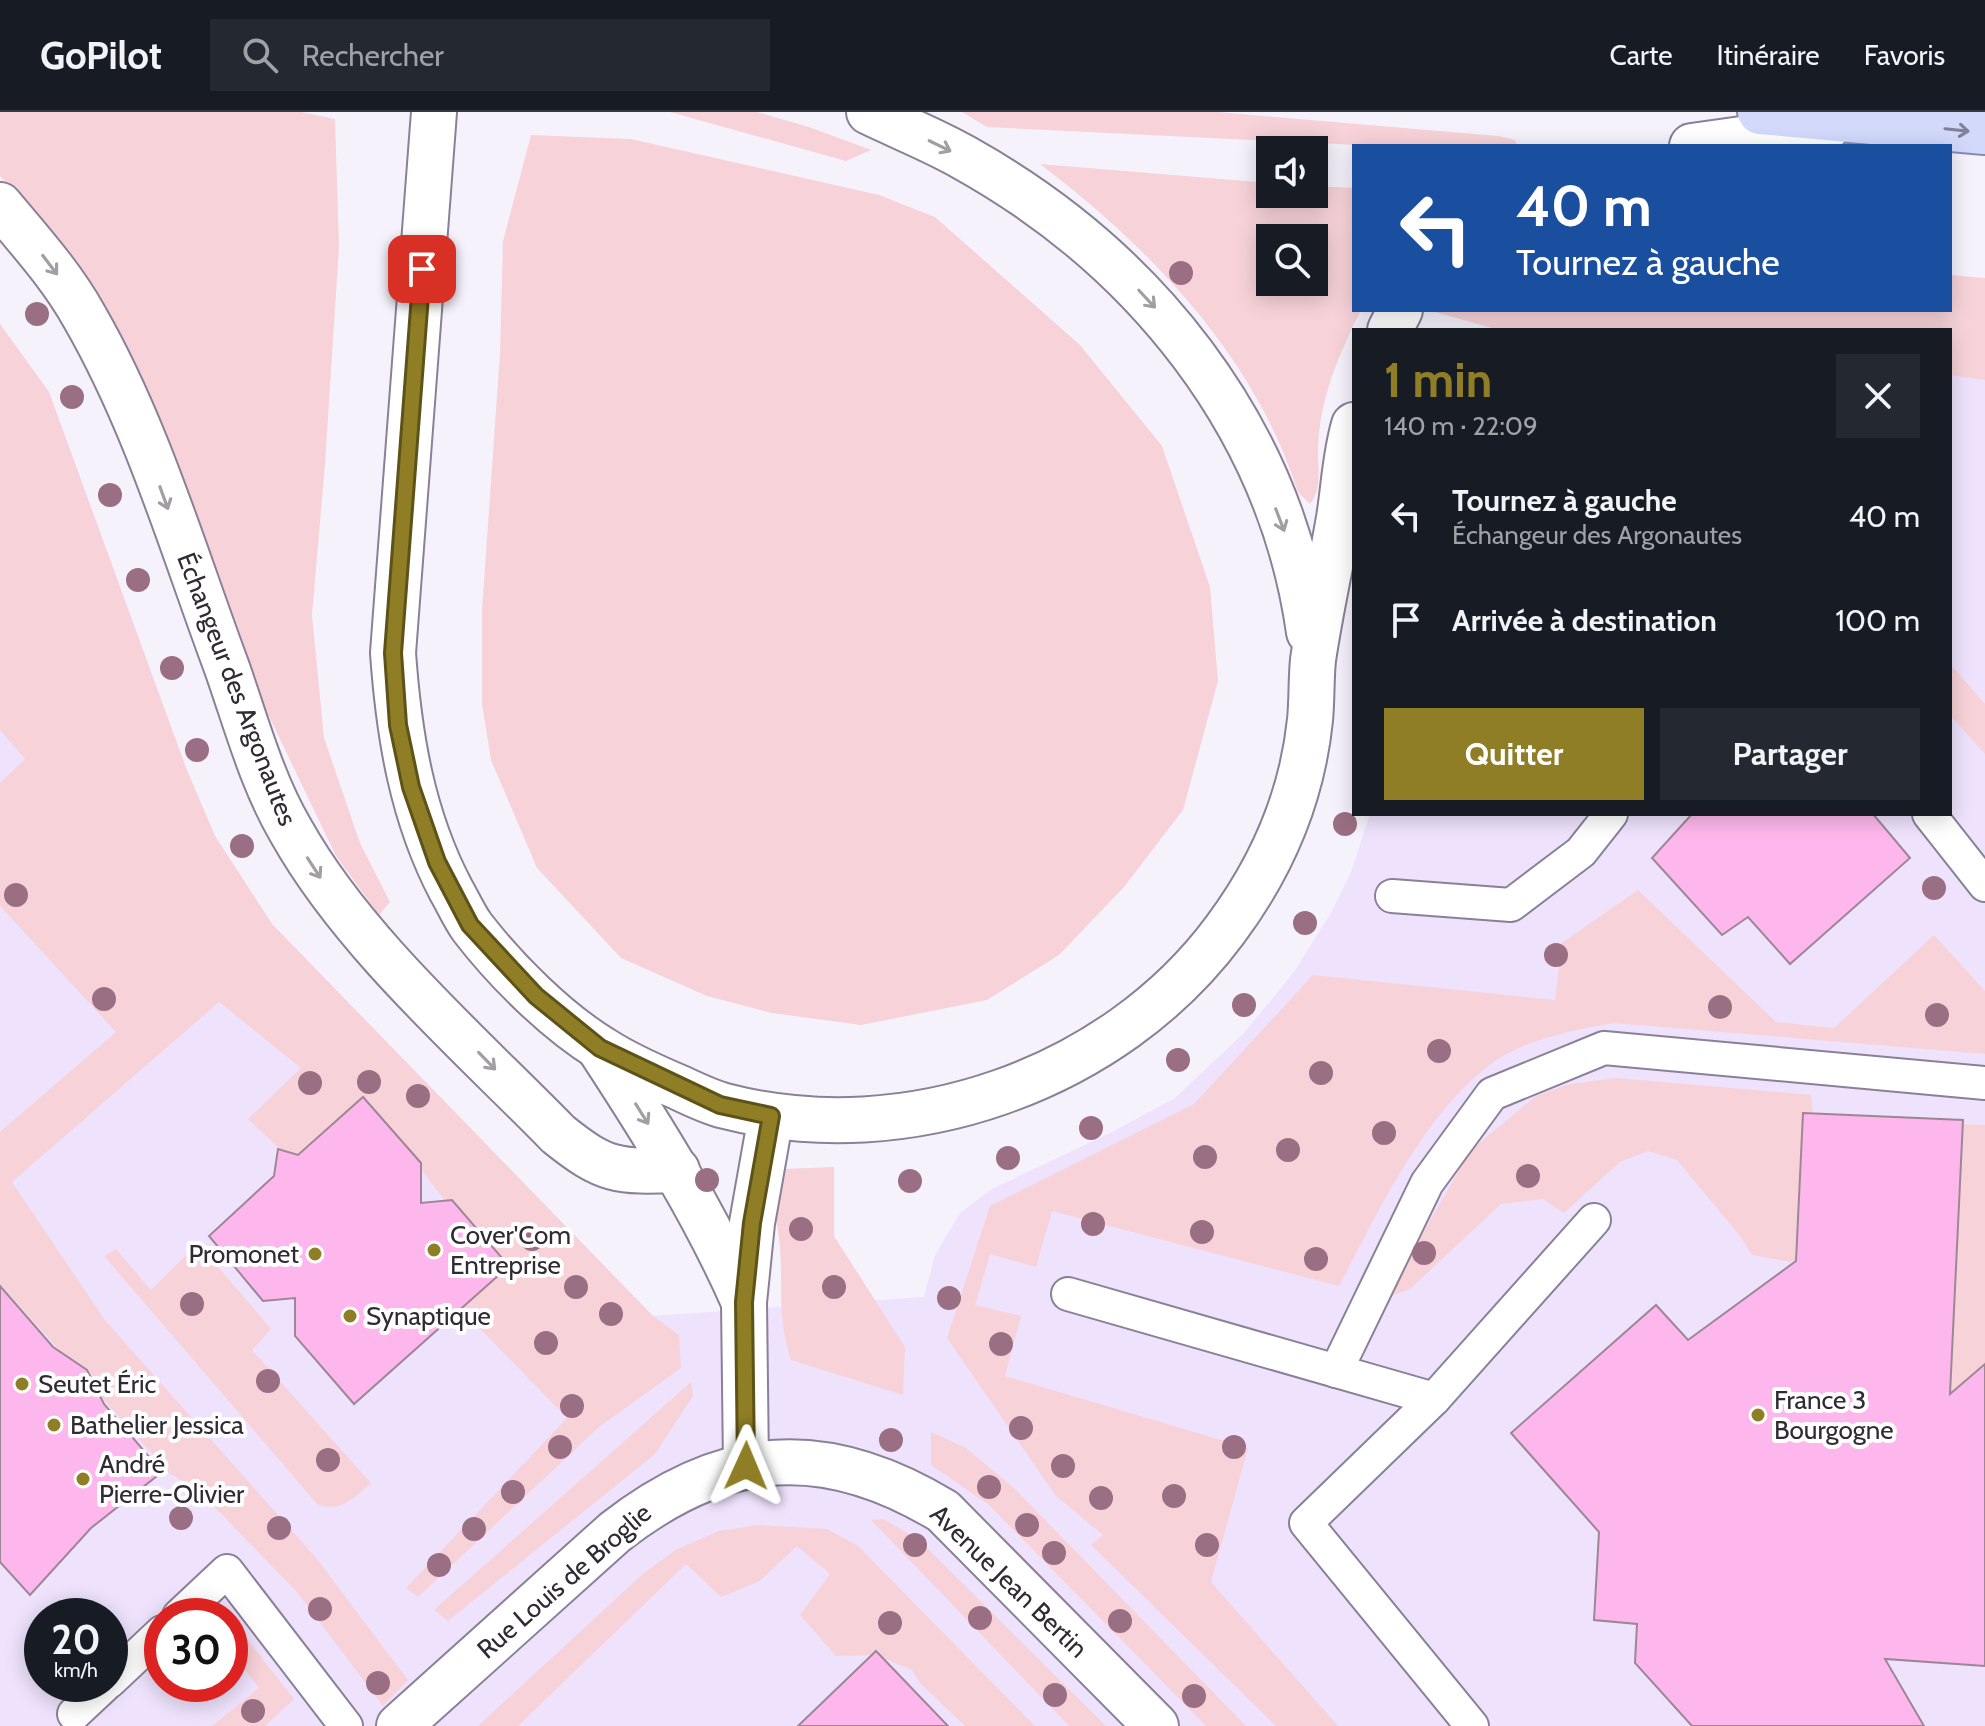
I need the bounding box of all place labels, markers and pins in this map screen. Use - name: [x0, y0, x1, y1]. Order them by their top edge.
- pin: [388, 235, 456, 303]
- place label: Cover'Com Entreprise: [450, 1219, 571, 1281]
- place label: Promonet: [188, 1238, 299, 1270]
- marker: Cover'Com Entreprise: [425, 1241, 443, 1259]
- marker: Promonet: [306, 1245, 324, 1263]
- place label: Synaptique: [366, 1300, 491, 1332]
- marker: Synaptique: [341, 1307, 359, 1325]
- place label: Seutet Éric: [38, 1368, 157, 1400]
- marker: Seutet Éric: [13, 1375, 31, 1393]
- place label: France 3 Bourgogne: [1774, 1384, 1894, 1446]
- marker: France 3 Bourgogne: [1749, 1406, 1767, 1424]
- place label: Bathelier Jessica: [70, 1409, 244, 1441]
- marker: Bathelier Jessica: [45, 1416, 63, 1434]
- place label: André Pierre-Olivier: [99, 1448, 245, 1510]
- marker: André Pierre-Olivier: [74, 1470, 92, 1488]

